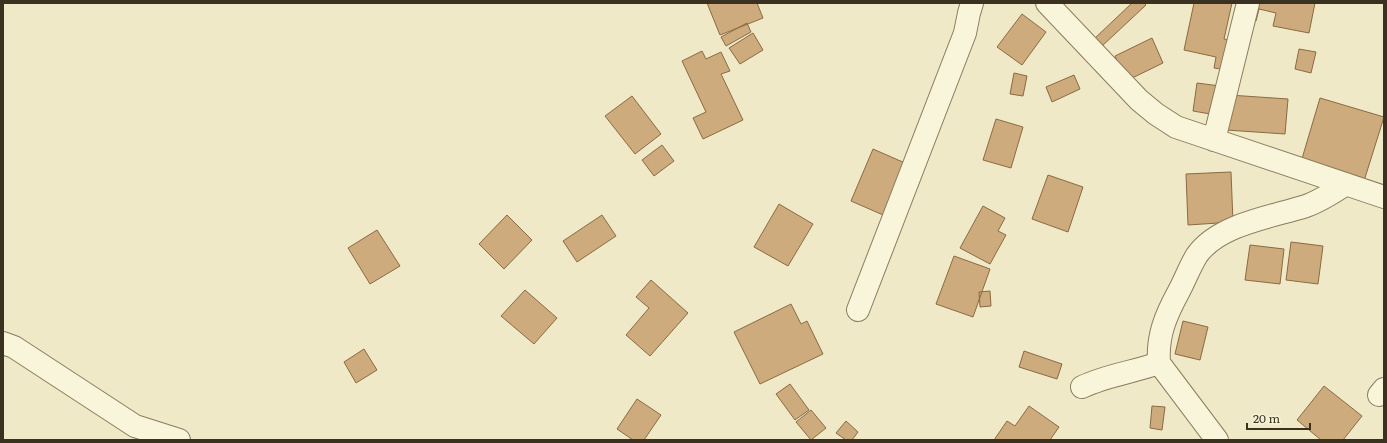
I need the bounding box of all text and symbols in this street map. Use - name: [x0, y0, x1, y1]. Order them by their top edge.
- scale bar: [1247, 405, 1310, 431]
- text: 20 m: [1253, 409, 1280, 427]

